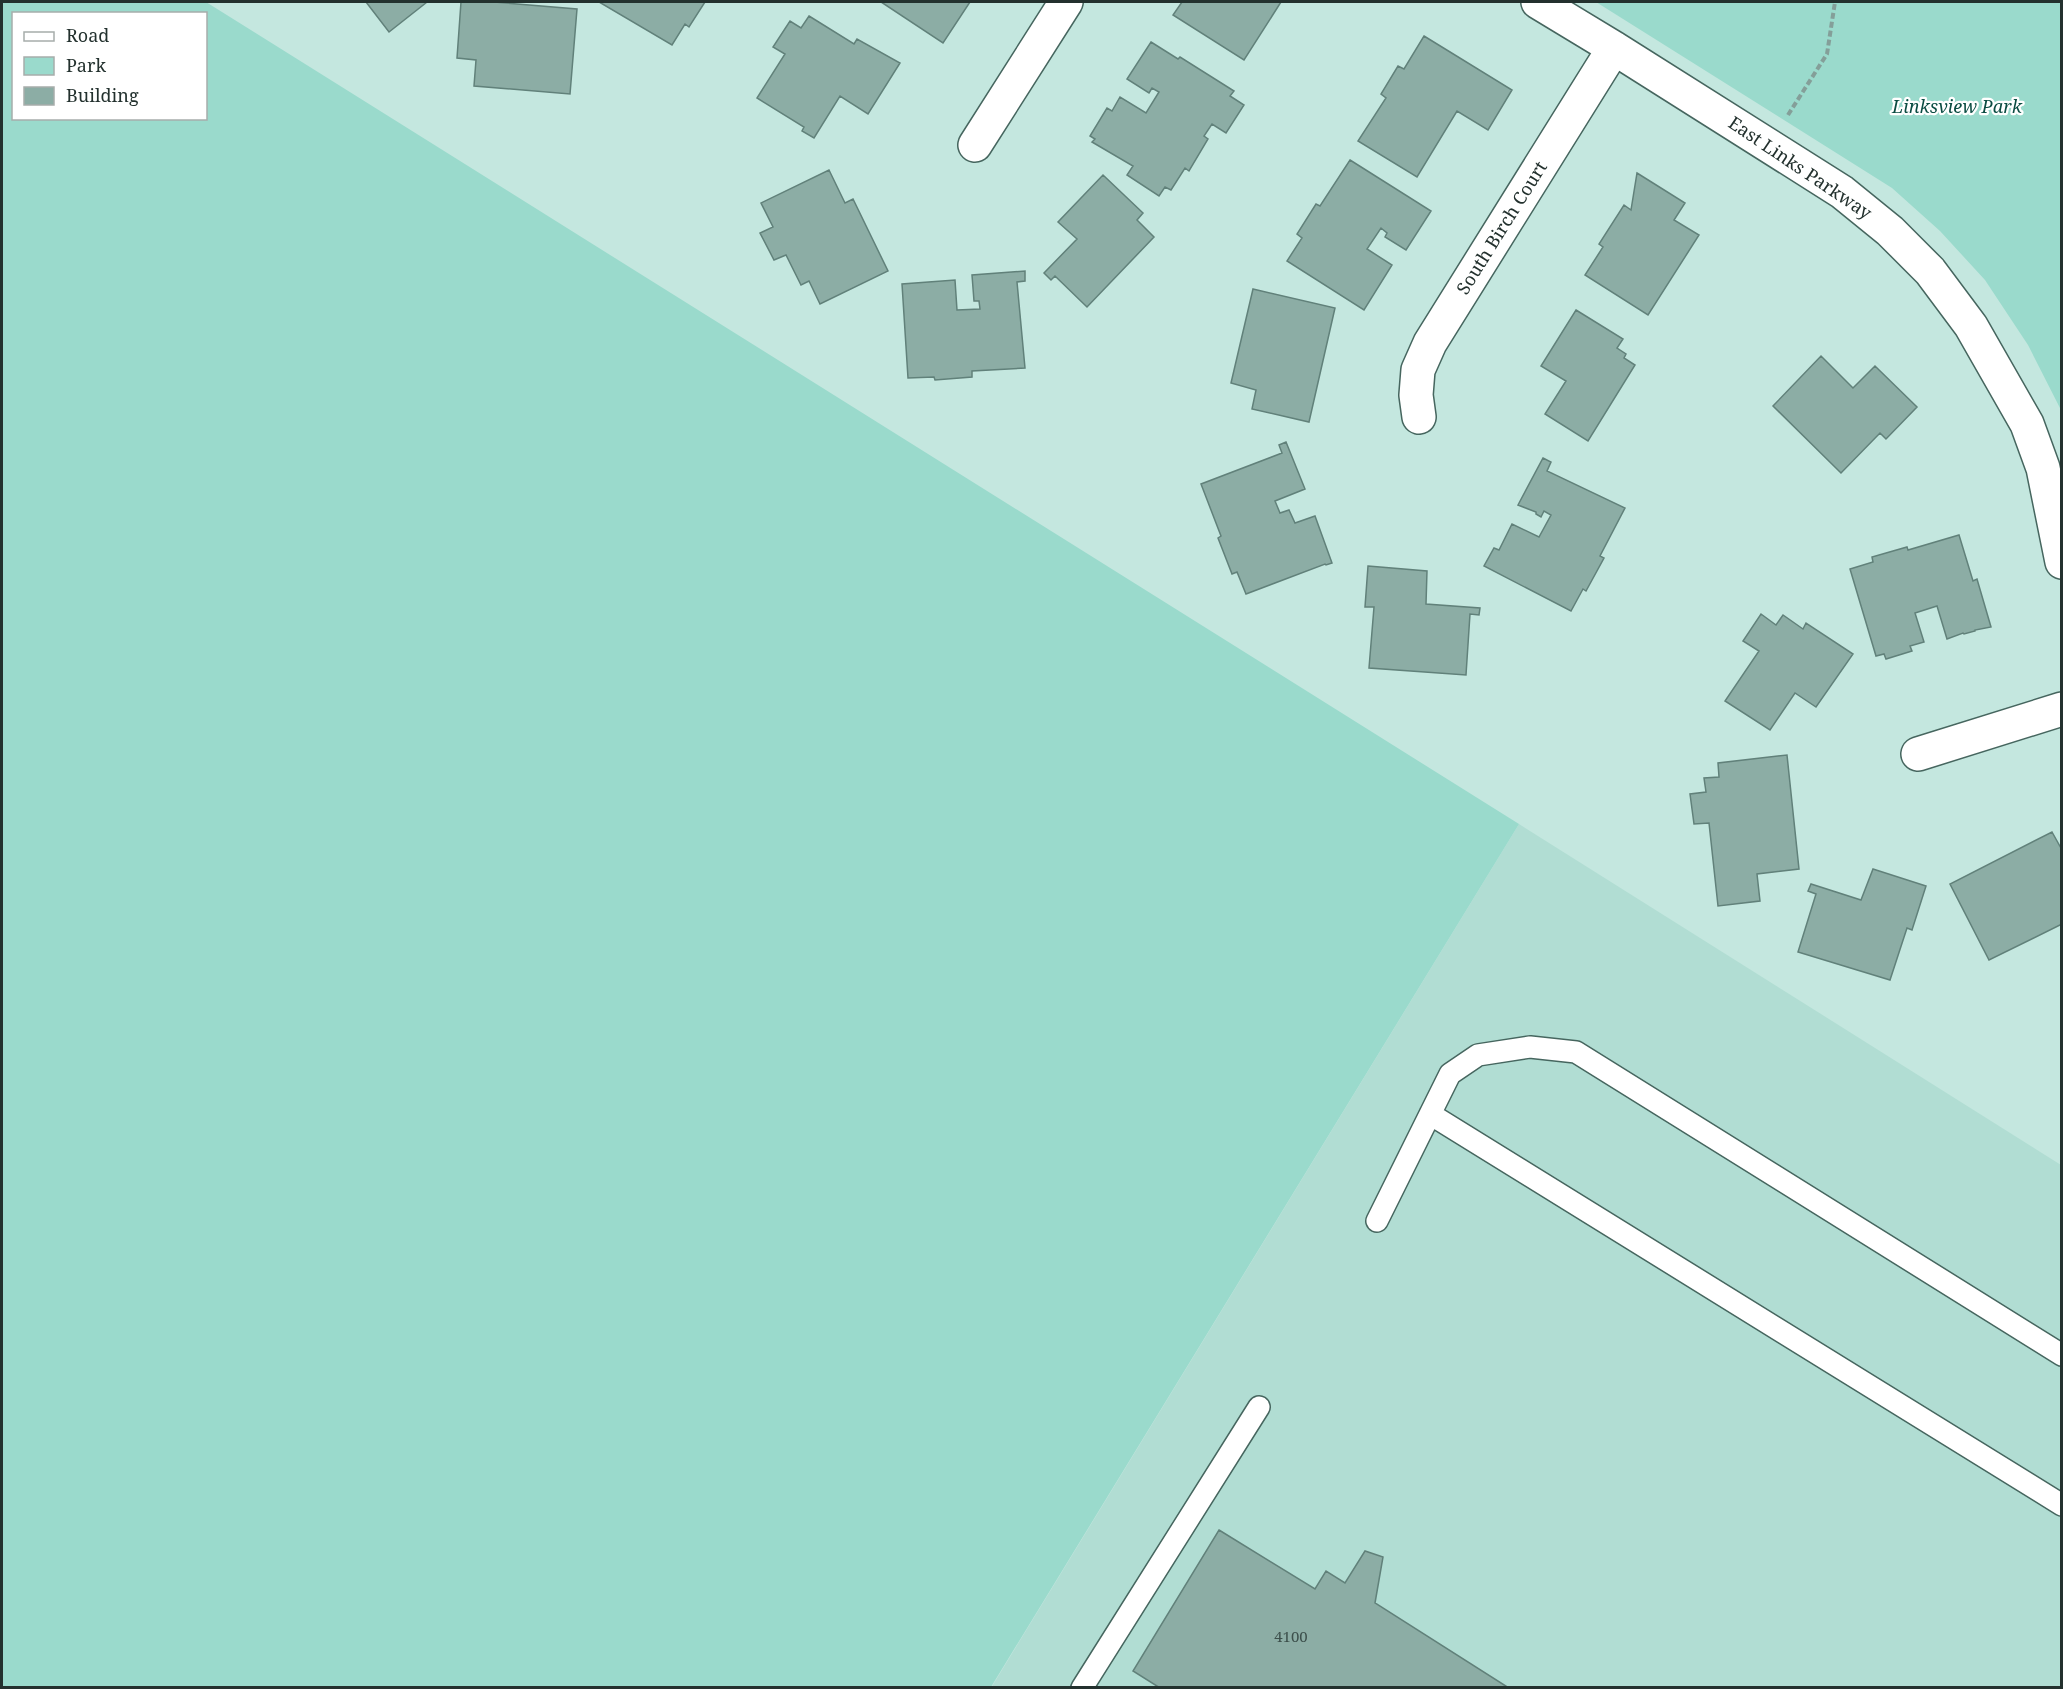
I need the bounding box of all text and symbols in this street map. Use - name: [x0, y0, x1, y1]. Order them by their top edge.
- legend: [12, 12, 207, 120]
- text: Road: [66, 23, 109, 47]
- text: Park: [66, 53, 106, 77]
- text: Building: [66, 83, 139, 107]
- park label: Linksview Park: [1891, 94, 2023, 118]
- street label: East Links Parkway: [1724, 110, 1878, 225]
- street label: South Birch Court: [1451, 156, 1552, 299]
- house number: 4100: [1274, 1626, 1308, 1646]

